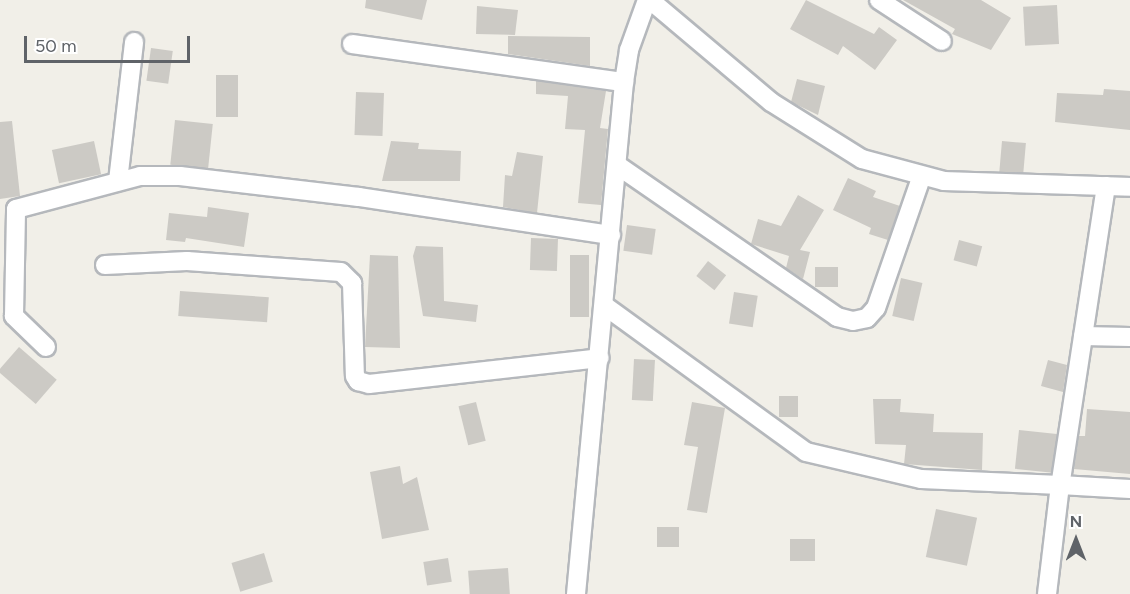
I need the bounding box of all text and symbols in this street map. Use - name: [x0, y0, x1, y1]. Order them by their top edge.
- scale bar: [27, 24, 194, 62]
- text: 50 m: [35, 35, 77, 57]
- north arrow: [1046, 510, 1106, 570]
- text: N: [1070, 512, 1082, 531]

